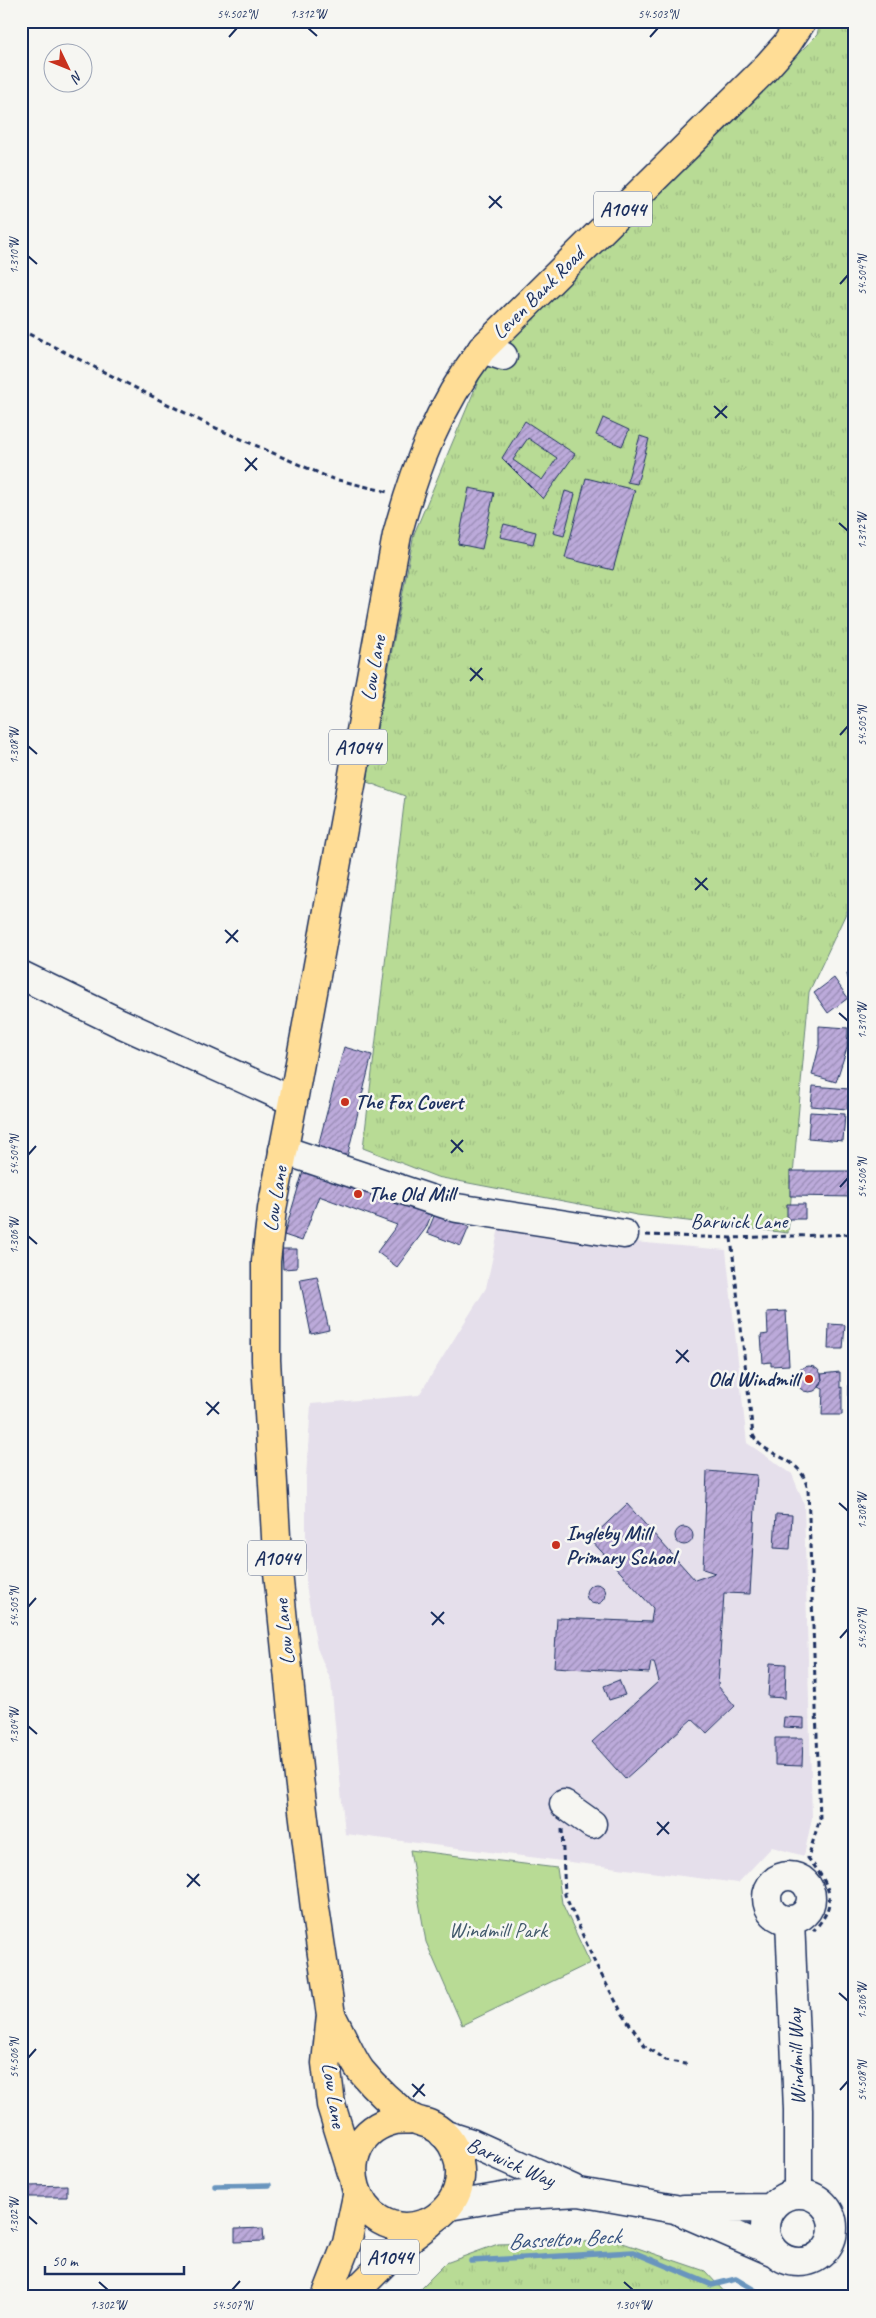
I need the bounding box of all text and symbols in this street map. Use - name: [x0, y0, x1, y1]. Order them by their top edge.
- text: 54.502°N: [217, 6, 259, 22]
- text: 1.312°W: [290, 6, 328, 22]
- text: 54.503°N: [638, 6, 680, 22]
- north arrow: [42, 42, 92, 92]
- text: N: [66, 68, 86, 87]
- road number: A1044: [594, 192, 652, 226]
- text: 1.310°W: [6, 236, 22, 274]
- street label: Leven Bank Road: [486, 239, 592, 345]
- text: 54.504°N: [854, 253, 870, 295]
- text: 1.312°W: [854, 511, 870, 549]
- street label: Low Lane: [354, 632, 392, 703]
- text: 54.505°N: [854, 704, 870, 746]
- text: 1.308°W: [6, 726, 22, 764]
- road number: A1044: [329, 730, 387, 764]
- text: 1.310°W: [854, 1001, 870, 1039]
- place label: The Fox Covert: [355, 1089, 466, 1115]
- marker: The Fox Covert: [339, 1096, 351, 1108]
- text: 54.504°N: [6, 1133, 22, 1175]
- text: 54.506°N: [854, 1156, 870, 1198]
- street label: Low Lane: [257, 1163, 293, 1233]
- place label: The Old Mill: [368, 1181, 459, 1207]
- marker: The Old Mill: [352, 1188, 364, 1200]
- street label: Barwick Lane: [691, 1208, 790, 1234]
- text: 1.306°W: [6, 1216, 22, 1254]
- place label: Old Windmill: [708, 1366, 803, 1392]
- marker: Old Windmill: [803, 1373, 815, 1385]
- text: 1.308°W: [854, 1491, 870, 1529]
- place label: Ingleby Mill Primary School: [566, 1520, 680, 1570]
- marker: Ingleby Mill Primary School: [550, 1539, 562, 1551]
- road number: A1044: [248, 1540, 306, 1576]
- text: 54.505°N: [6, 1585, 22, 1627]
- street label: Low Lane: [268, 1597, 300, 1666]
- text: 54.507°N: [854, 1607, 870, 1649]
- text: 1.304°W: [6, 1706, 22, 1744]
- park label: Windmill Park: [449, 1917, 549, 1943]
- text: 1.306°W: [854, 1981, 870, 2019]
- street label: Windmill Way: [781, 2007, 811, 2105]
- text: 54.506°N: [6, 2036, 22, 2078]
- text: 54.508°N: [854, 2059, 870, 2101]
- street label: Low Lane: [316, 2061, 352, 2131]
- street label: Barwick Way: [463, 2131, 561, 2194]
- text: 1.302°W: [6, 2196, 22, 2234]
- water label: Basselton Beck: [507, 2222, 625, 2256]
- road number: A1044: [361, 2240, 419, 2274]
- scale bar: [45, 2243, 184, 2275]
- text: 50 m: [52, 2252, 79, 2271]
- text: 1.302°W: [90, 2297, 128, 2313]
- text: 54.507°N: [212, 2297, 254, 2313]
- text: 1.304°W: [615, 2297, 653, 2313]

